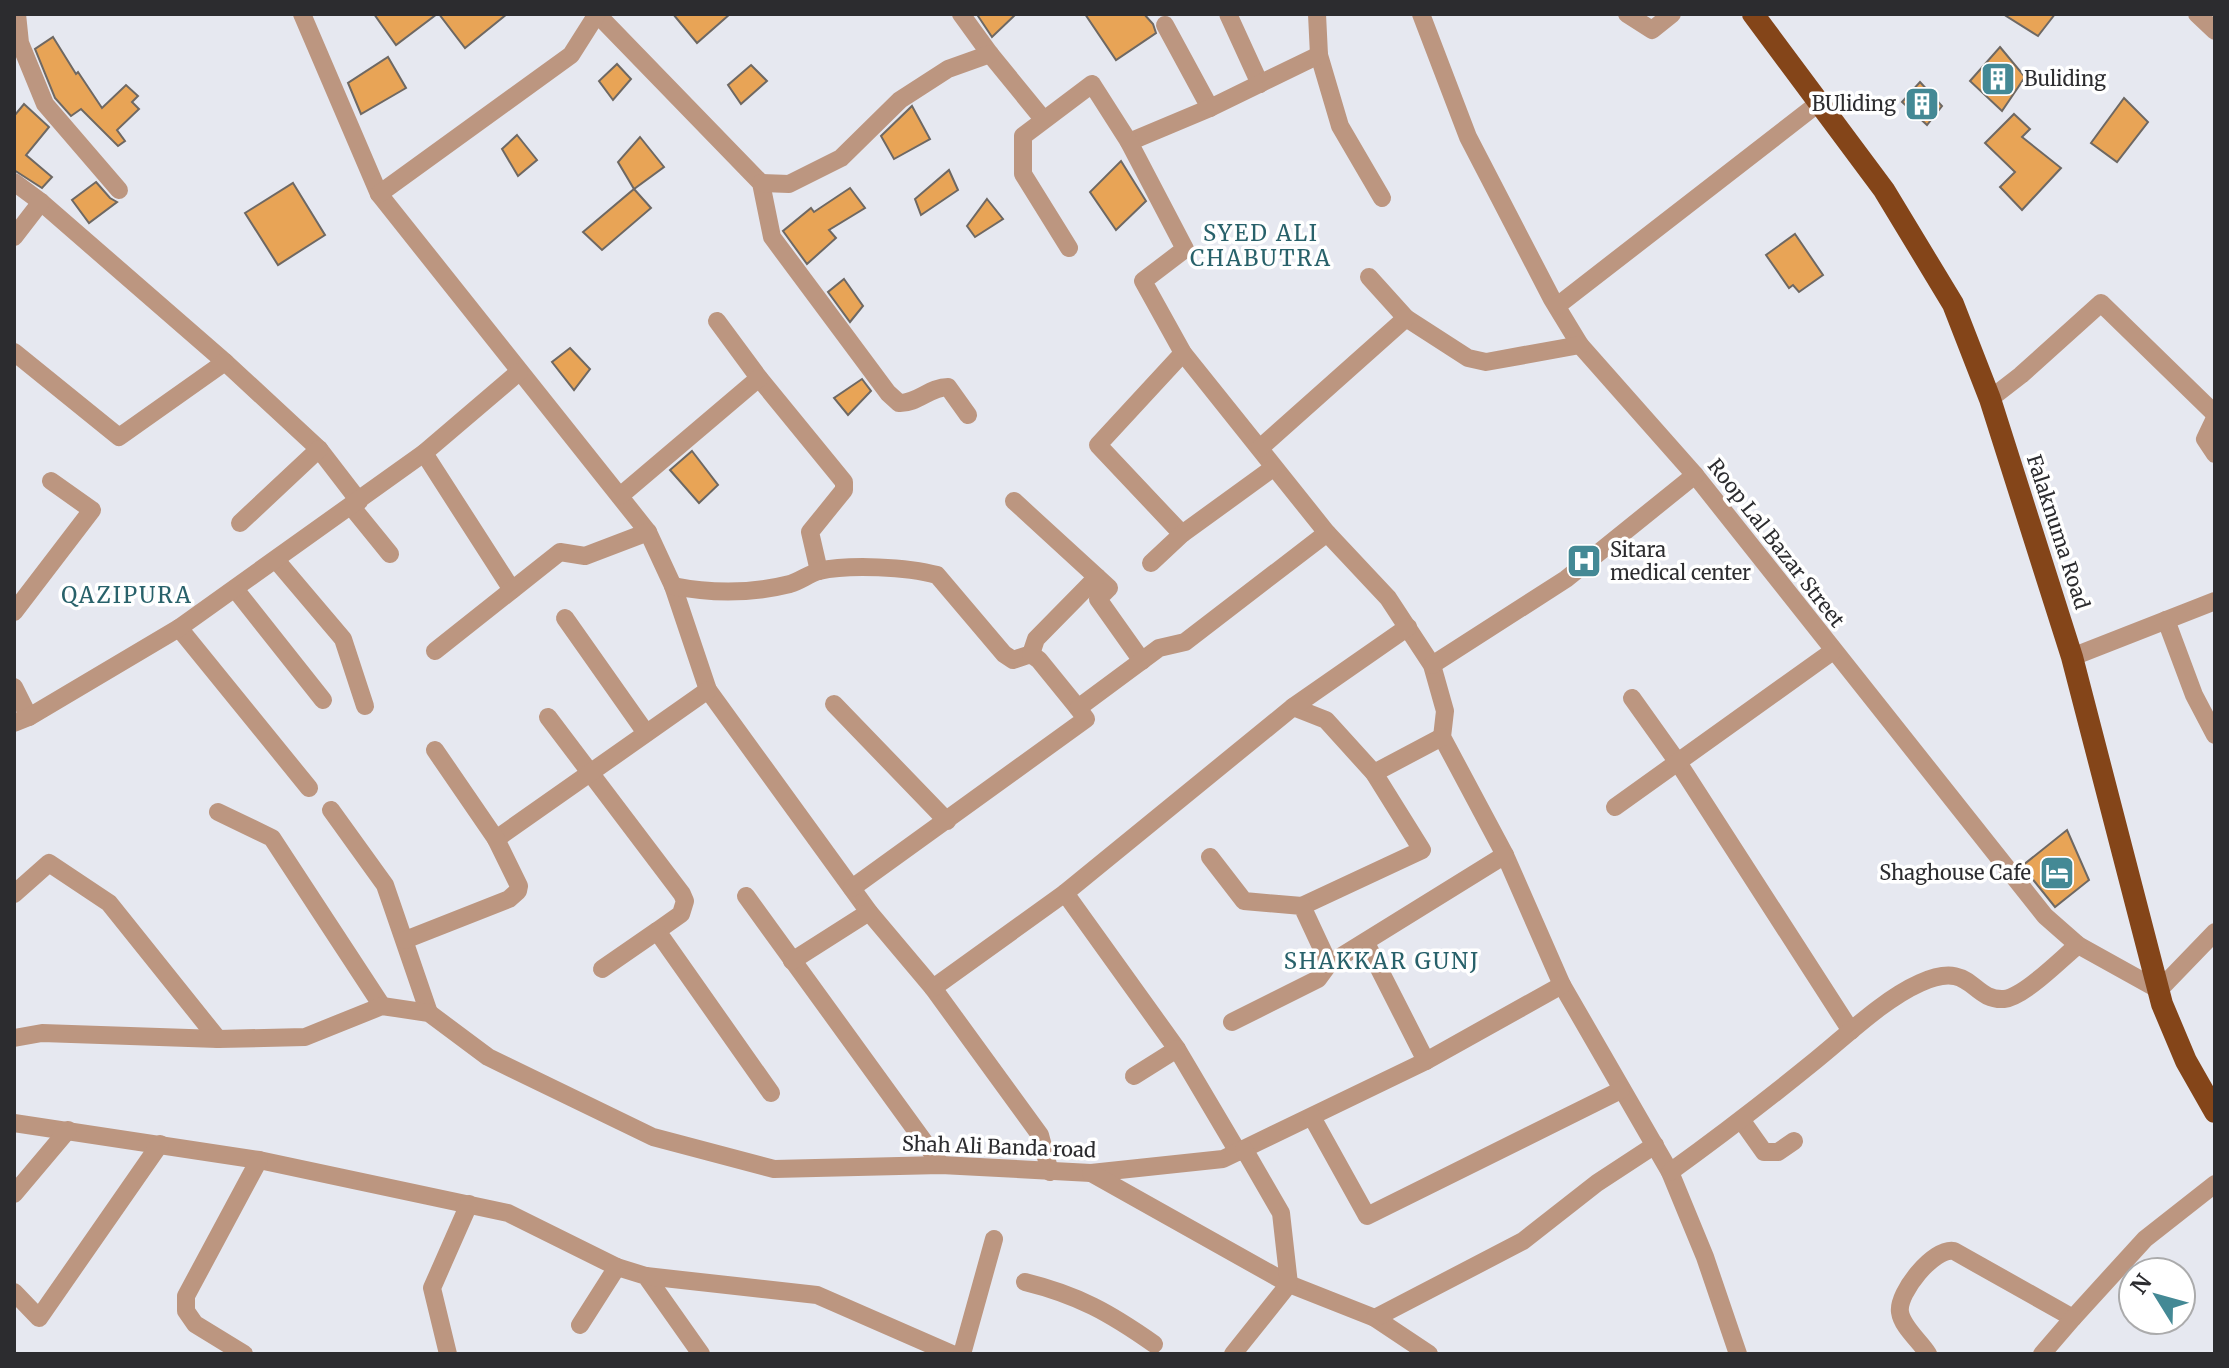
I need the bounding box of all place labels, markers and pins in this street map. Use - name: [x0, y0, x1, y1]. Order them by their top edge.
- building icon: Buliding: [1979, 60, 2017, 98]
- place label: Buliding: [2024, 66, 2106, 91]
- building icon: BUliding: [1903, 85, 1941, 123]
- place label: BUliding: [1812, 91, 1896, 116]
- place label: Sitara medical center: [1610, 537, 1751, 585]
- hospital icon: Sitara medical center: [1565, 542, 1603, 580]
- hotel icon: Shaghouse Cafe: [2038, 854, 2076, 892]
- place label: Shaghouse Cafe: [1879, 860, 2031, 885]

